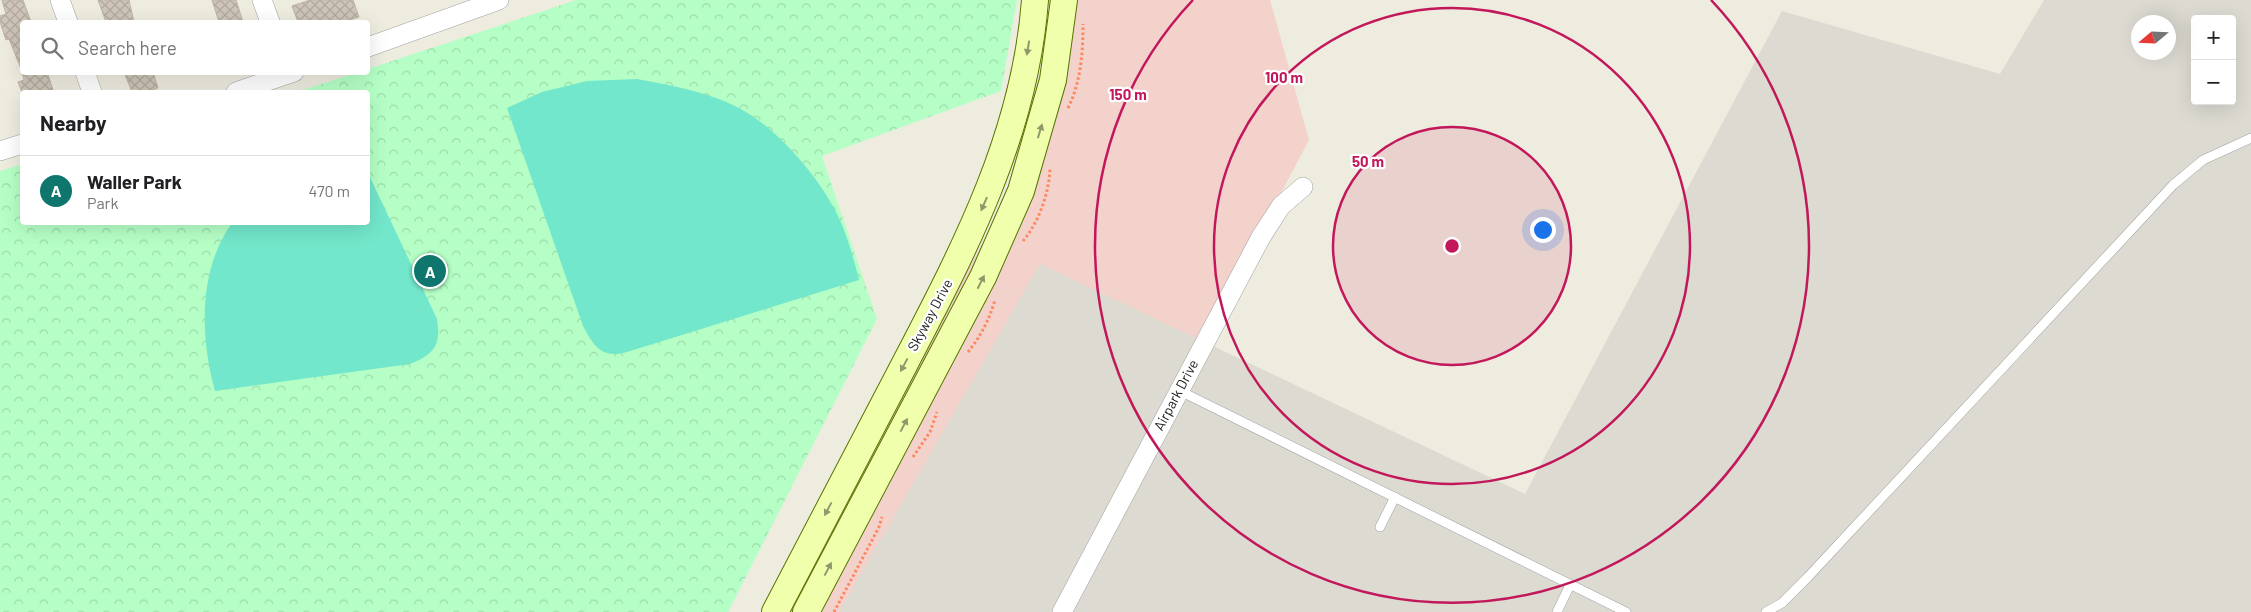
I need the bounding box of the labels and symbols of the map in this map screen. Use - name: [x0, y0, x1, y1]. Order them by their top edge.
- north arrow: [2131, 15, 2176, 60]
- one-way arrow: [1024, 41, 1032, 57]
- text: 100 m: [1265, 68, 1303, 86]
- text: 150 m: [1109, 85, 1147, 103]
- one-way arrow: [1036, 123, 1044, 138]
- text: 50 m: [1352, 152, 1384, 170]
- one-way arrow: [979, 197, 987, 211]
- your location: [1530, 217, 1556, 243]
- centre of rings: [1443, 237, 1461, 255]
- pin: A: [414, 252, 446, 290]
- one-way arrow: [977, 275, 985, 289]
- street label: Skyway Drive: [903, 276, 956, 354]
- street label: Airpark Drive: [1150, 356, 1201, 433]
- one-way arrow: [900, 358, 908, 372]
- one-way arrow: [900, 419, 909, 432]
- one-way arrow: [824, 502, 832, 516]
- one-way arrow: [824, 562, 832, 576]

